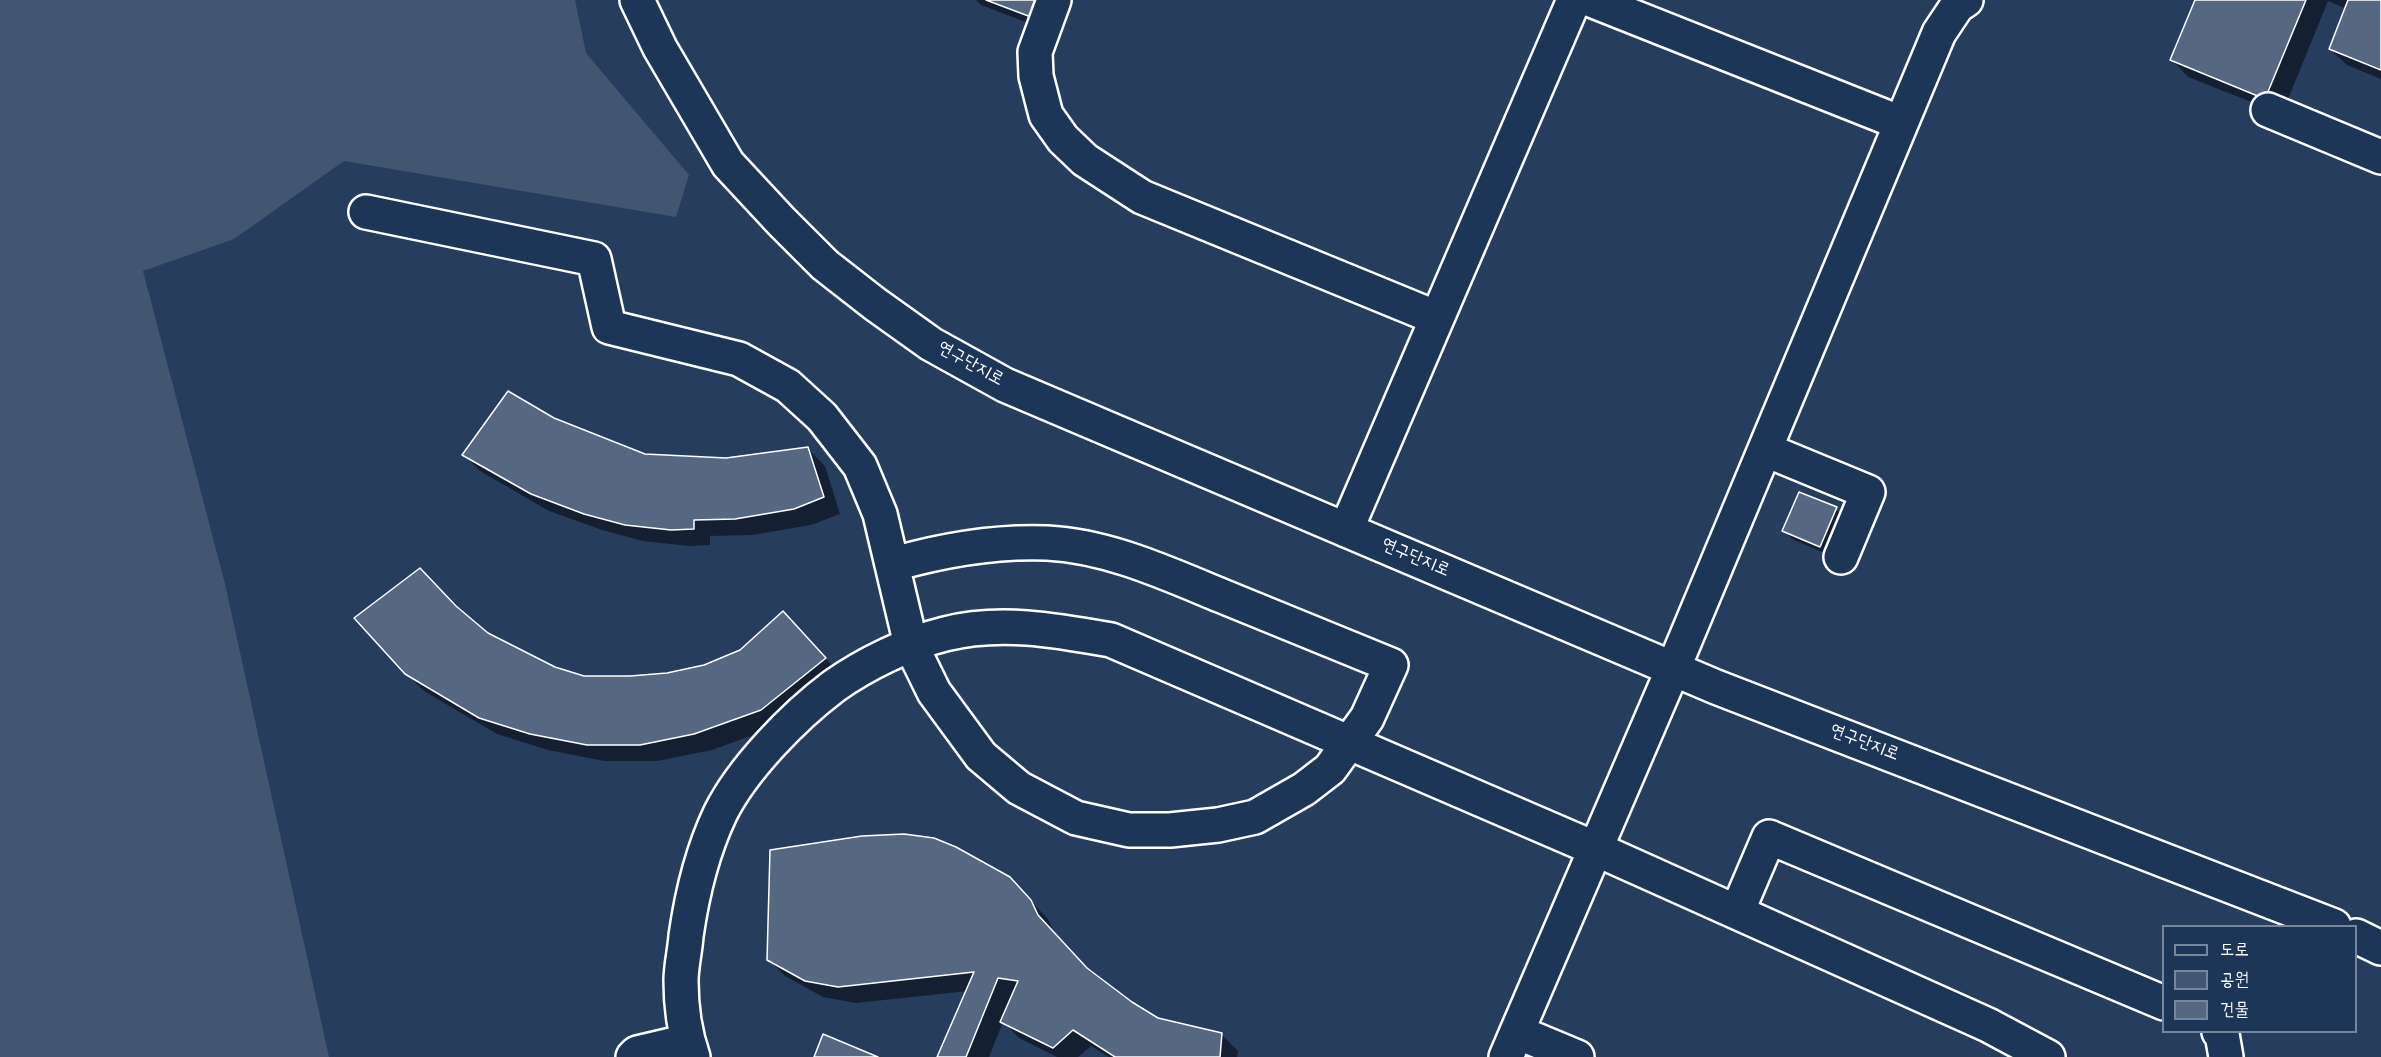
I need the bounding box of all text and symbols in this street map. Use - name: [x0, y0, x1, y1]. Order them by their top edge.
- street label: 연구단지로: [933, 338, 1007, 392]
- street label: 연구단지로: [1377, 535, 1453, 583]
- street label: 연구단지로: [1826, 721, 1902, 767]
- legend: [2162, 925, 2357, 1033]
- text: 도로: [2220, 936, 2249, 965]
- text: 공원: [2220, 966, 2249, 995]
- text: 건물: [2220, 996, 2249, 1025]

